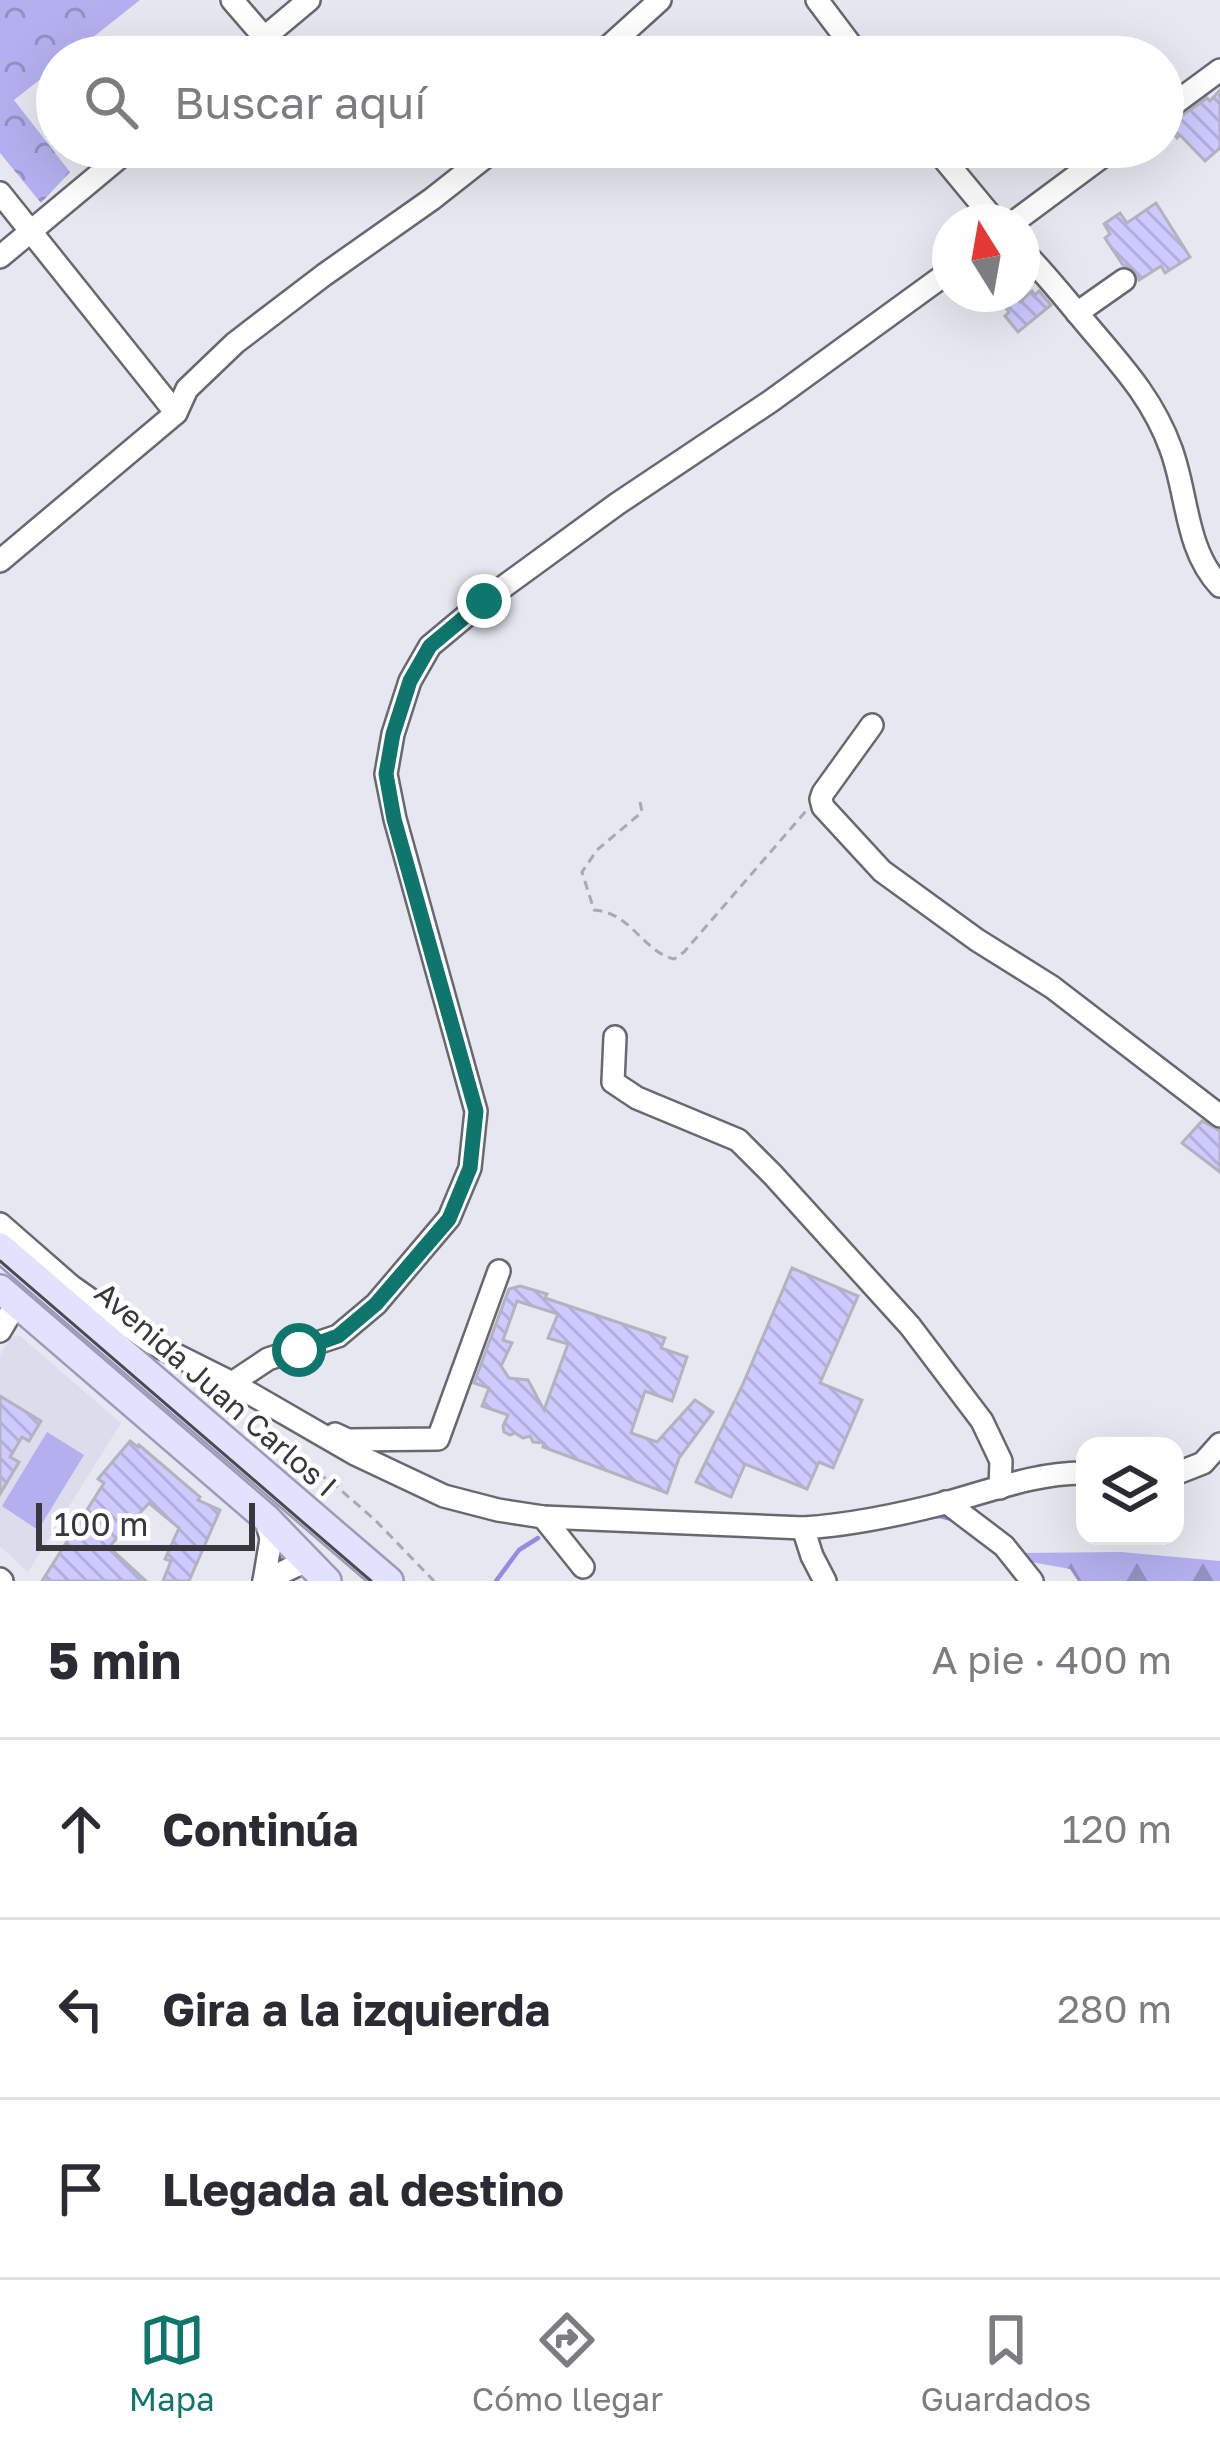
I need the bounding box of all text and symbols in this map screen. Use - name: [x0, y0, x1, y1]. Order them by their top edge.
- search box: [36, 36, 1184, 168]
- icon: search: [78, 69, 144, 135]
- text: Buscar aquí: [174, 75, 426, 129]
- north arrow: [932, 204, 1040, 312]
- route end: [457, 574, 511, 628]
- street label: Avenida Juan Carlos I: [88, 1274, 344, 1504]
- route start: [272, 1323, 326, 1377]
- map controls: [1076, 1437, 1184, 1545]
- button: layers: [1076, 1437, 1184, 1545]
- scale bar: [36, 1497, 255, 1550]
- text: 100 m: [54, 1504, 148, 1543]
- text: 5 min: [48, 1629, 181, 1690]
- text: A pie · 400 m: [931, 1636, 1172, 1683]
- icon: ahead: [48, 1796, 114, 1862]
- text: Continúa: [162, 1802, 359, 1856]
- text: 120 m: [1062, 1805, 1172, 1852]
- icon: left: [48, 1976, 114, 2042]
- text: Gira a la izquierda: [162, 1982, 550, 2036]
- text: 280 m: [1057, 1985, 1172, 2032]
- icon: arrive: [48, 2156, 114, 2222]
- text: Llegada al destino: [162, 2162, 564, 2216]
- tab: Mapa: [129, 2307, 215, 2418]
- tab: Cómo llegar: [472, 2307, 663, 2418]
- tab: Guardados: [920, 2307, 1091, 2418]

